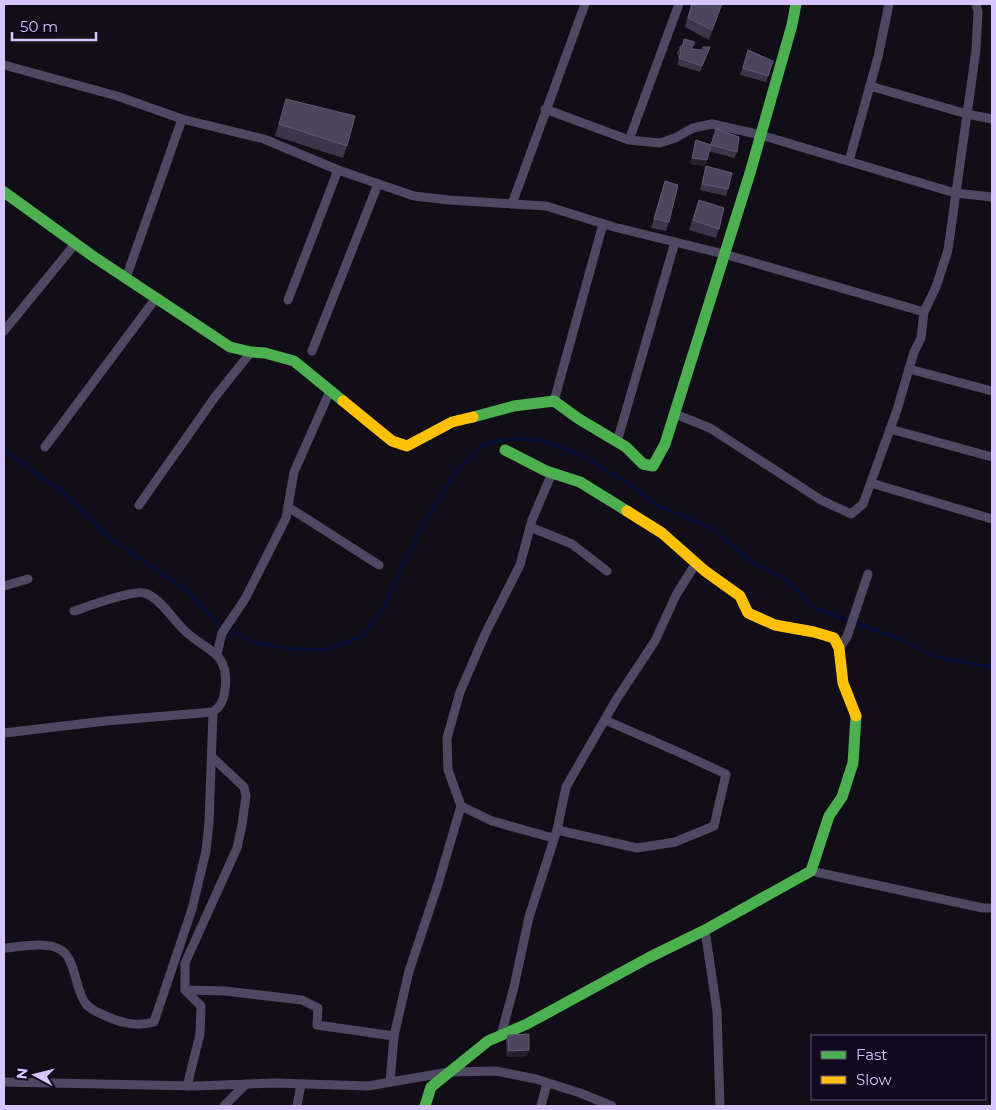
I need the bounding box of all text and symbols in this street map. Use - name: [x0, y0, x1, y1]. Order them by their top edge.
- scale bar: [12, 10, 96, 42]
- text: 50 m: [20, 17, 58, 36]
- legend: [811, 1035, 986, 1100]
- text: Fast: [856, 1045, 887, 1064]
- north arrow: [10, 1050, 60, 1100]
- text: N: [12, 1067, 32, 1080]
- text: Slow: [856, 1070, 892, 1089]

